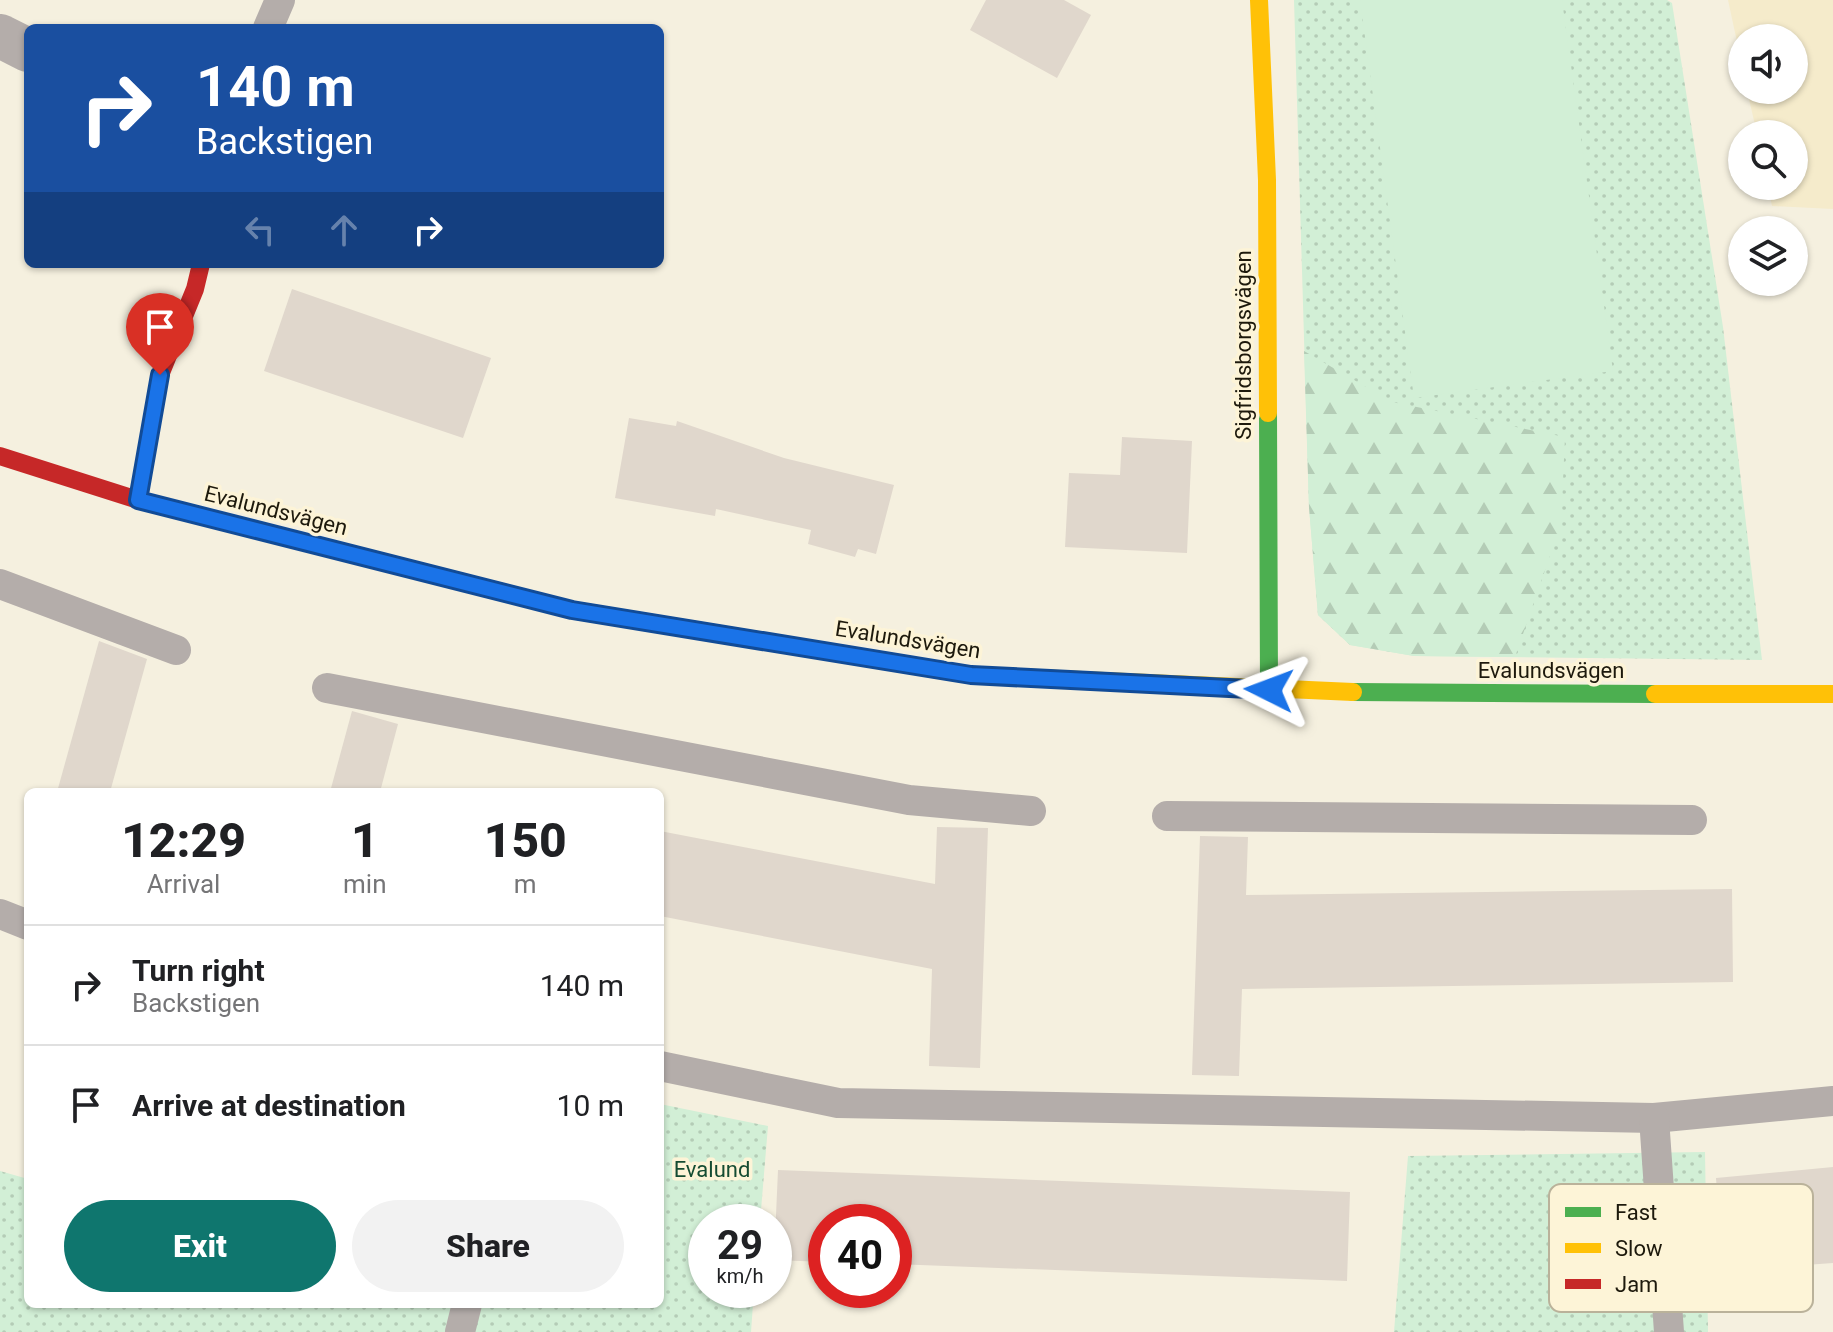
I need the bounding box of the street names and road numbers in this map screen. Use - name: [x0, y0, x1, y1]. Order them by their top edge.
- street label: Sigfridsborgsvägen: [1231, 250, 1256, 440]
- street label: Evalundsvägen: [202, 481, 350, 540]
- street label: Evalundsvägen: [834, 616, 982, 663]
- street label: Evalundsvägen: [1478, 658, 1624, 683]

